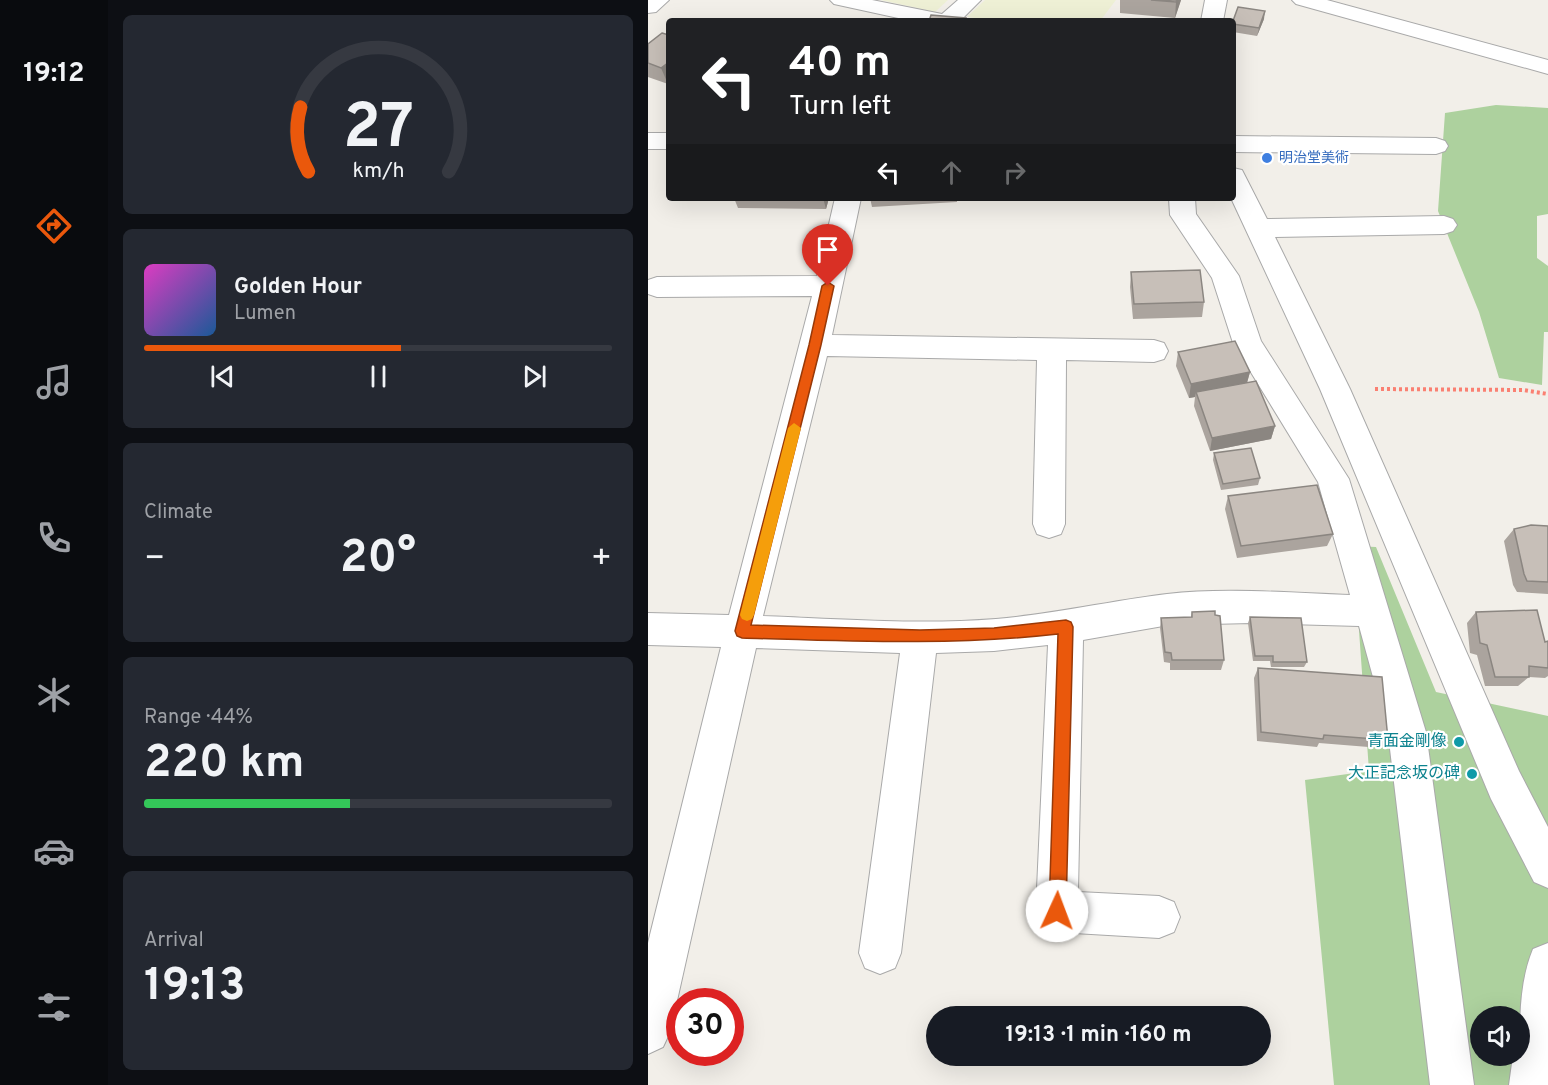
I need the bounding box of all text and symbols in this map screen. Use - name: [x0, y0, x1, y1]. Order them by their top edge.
- text: 40 m: [789, 38, 891, 91]
- icon: left: [690, 42, 768, 120]
- text: 19:12: [23, 57, 85, 91]
- text: Turn left: [789, 90, 891, 124]
- text: 27: [342, 91, 414, 170]
- place label: 明治堂美術: [1279, 149, 1349, 167]
- marker: 明治堂美術: [1260, 151, 1274, 165]
- icon: left: [872, 156, 905, 189]
- icon: ahead: [935, 156, 968, 189]
- icon: right: [998, 156, 1031, 189]
- text: km/h: [352, 158, 404, 185]
- icon: directions: [33, 205, 75, 247]
- pin: [802, 224, 853, 286]
- icon: arrive: [811, 233, 844, 266]
- text: Golden Hour: [234, 274, 362, 301]
- text: Lumen: [234, 301, 296, 327]
- icon: previous: [206, 360, 239, 393]
- icon: pause: [362, 360, 395, 393]
- icon: next: [518, 360, 551, 393]
- icon: music: [33, 361, 75, 403]
- text: Climate: [144, 500, 213, 526]
- icon: phone: [33, 517, 75, 559]
- text: 20°: [340, 531, 416, 588]
- text: −: [144, 539, 165, 581]
- text: +: [591, 539, 612, 581]
- icon: climate: [33, 674, 75, 716]
- text: Range · 44%: [144, 705, 253, 731]
- place label: 青面金剛像: [1367, 732, 1447, 752]
- marker: 青面金剛像: [1452, 735, 1466, 749]
- text: 220 km: [144, 736, 305, 793]
- place label: 大正記念坂の碑: [1348, 764, 1460, 784]
- marker: 大正記念坂の碑: [1465, 767, 1479, 781]
- icon: car: [33, 830, 75, 872]
- position arrow: [1025, 879, 1089, 943]
- text: Arrival: [144, 928, 204, 954]
- text: 19:13: [144, 959, 246, 1016]
- icon: filters: [33, 986, 75, 1028]
- speed limit sign: 30: [666, 988, 744, 1066]
- map controls: [1470, 1006, 1530, 1066]
- button: sound: [1470, 1006, 1530, 1066]
- text: 19:13 · 1 min · 160 m: [1005, 1022, 1192, 1049]

